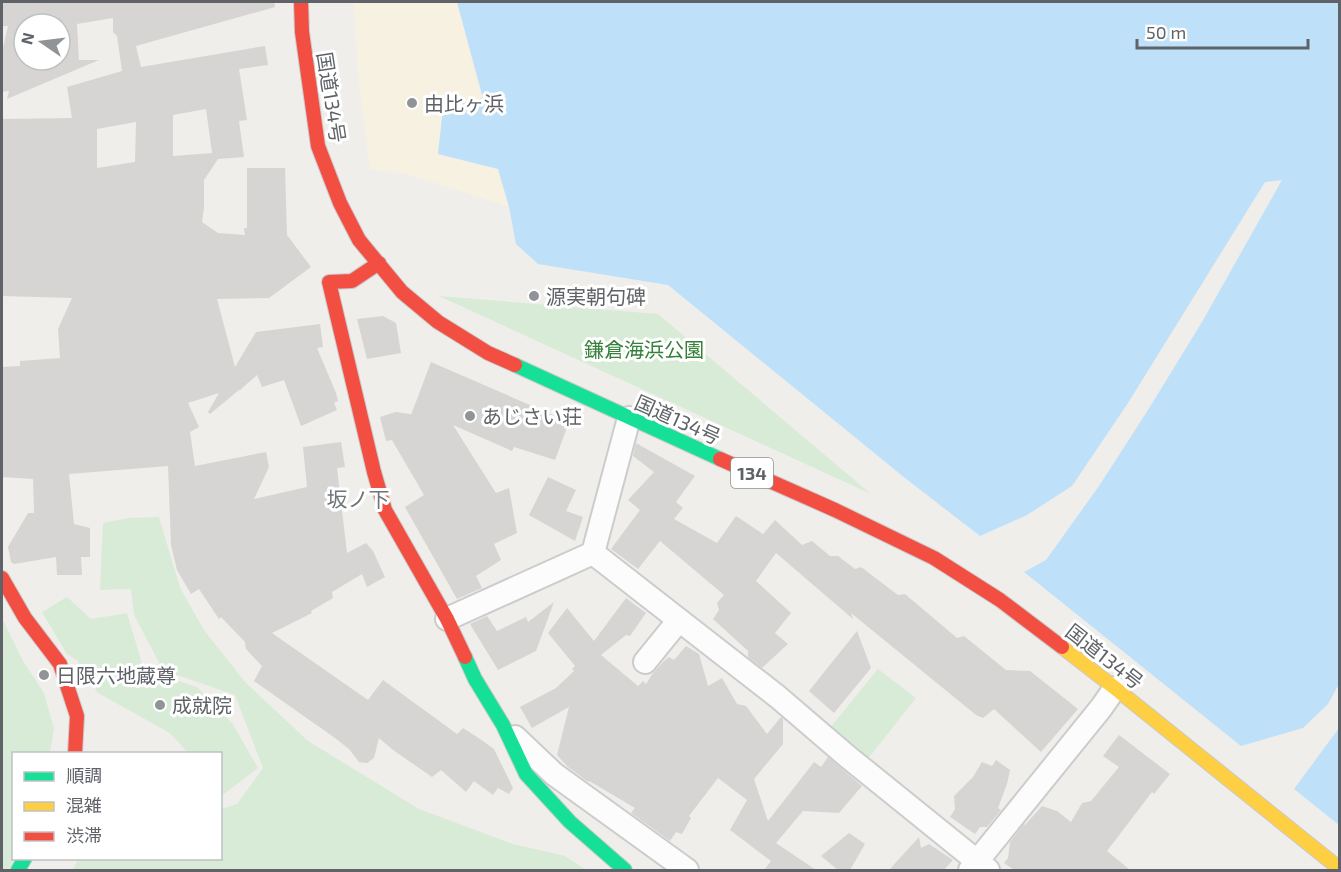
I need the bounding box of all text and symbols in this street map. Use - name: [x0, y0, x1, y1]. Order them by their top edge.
- north arrow: [12, 12, 72, 72]
- scale bar: [1137, 12, 1308, 50]
- text: 50 m: [1146, 21, 1186, 43]
- text: N: [16, 30, 38, 46]
- street label: 国道134号: [313, 50, 351, 144]
- place label: 由比ヶ浜: [424, 91, 504, 115]
- marker: 由比ヶ浜: [405, 96, 419, 110]
- place label: 源実朝句碑: [546, 284, 646, 308]
- marker: 源実朝句碑: [527, 289, 541, 303]
- park label: 鎌倉海浜公園: [584, 337, 704, 361]
- street label: 国道134号: [631, 389, 725, 449]
- place label: あじさい荘: [482, 404, 582, 428]
- marker: あじさい荘: [463, 409, 477, 423]
- road number: 134: [731, 458, 773, 488]
- district label: 坂ノ下: [327, 486, 390, 511]
- street label: 国道134号: [1062, 618, 1148, 694]
- place label: 日限六地蔵尊: [56, 663, 176, 687]
- marker: 日限六地蔵尊: [37, 668, 51, 682]
- place label: 成就院: [172, 693, 232, 717]
- marker: 成就院: [153, 698, 167, 712]
- legend: [12, 752, 222, 860]
- text: 順調: [66, 764, 102, 786]
- text: 混雑: [66, 794, 102, 816]
- text: 渋滞: [66, 824, 102, 846]

